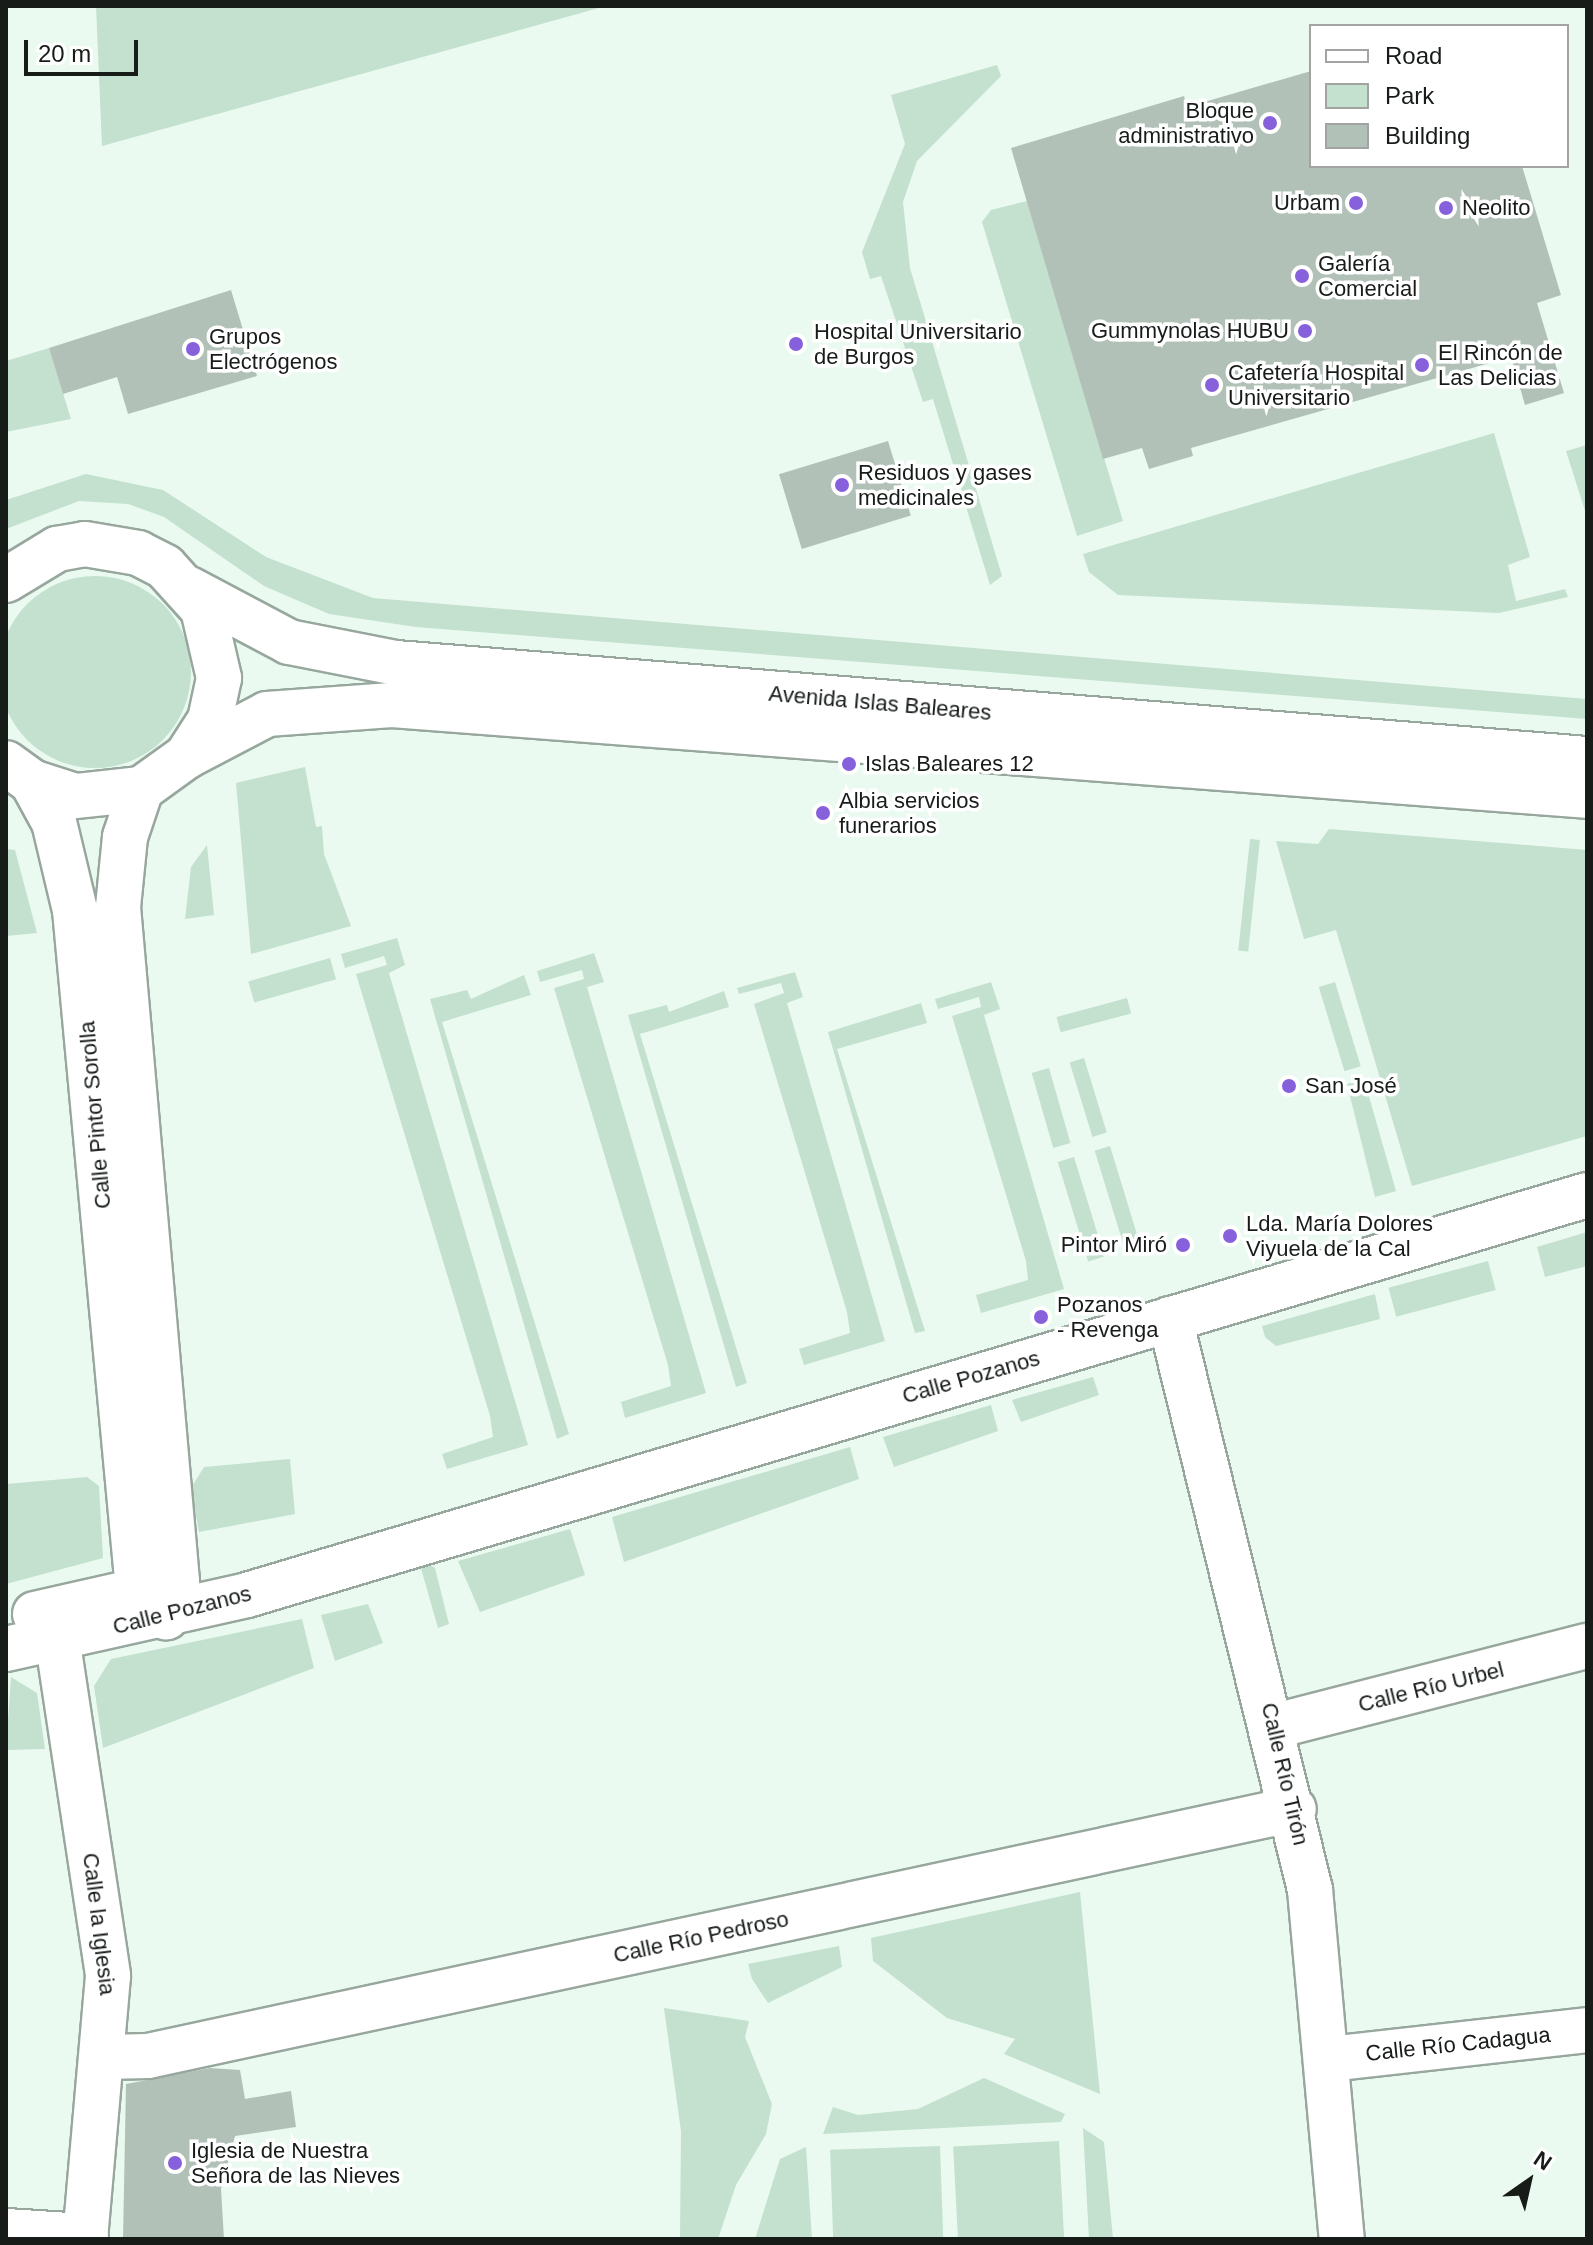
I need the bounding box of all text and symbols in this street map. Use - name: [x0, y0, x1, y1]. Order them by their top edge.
- scale bar: [28, 24, 142, 74]
- legend: [1309, 24, 1569, 168]
- text: 20 m: [38, 40, 91, 67]
- text: Road: [1385, 42, 1442, 69]
- text: Park: [1385, 82, 1434, 109]
- place label: Bloque administrativo: [1118, 97, 1254, 148]
- marker: Bloque administrativo: [1261, 114, 1279, 132]
- text: Building: [1385, 122, 1470, 149]
- place label: Urbam: [1274, 190, 1340, 216]
- marker: Urbam: [1347, 194, 1365, 212]
- place label: Neolito: [1462, 195, 1530, 221]
- marker: Neolito: [1437, 199, 1455, 217]
- place label: Galería Comercial: [1318, 250, 1417, 302]
- marker: Galería Comercial: [1293, 267, 1311, 285]
- place label: Hospital Universitario de Burgos: [814, 318, 1022, 370]
- place label: Gummynolas HUBU: [1091, 318, 1289, 344]
- marker: Gummynolas HUBU: [1296, 322, 1314, 340]
- place label: Grupos Electrógenos: [209, 323, 337, 374]
- marker: Hospital Universitario de Burgos: [785, 333, 807, 355]
- place label: El Rincón de Las Delicias: [1438, 339, 1563, 390]
- marker: Grupos Electrógenos: [184, 340, 202, 358]
- marker: El Rincón de Las Delicias: [1413, 356, 1431, 374]
- place label: Cafetería Hospital Universitario: [1228, 359, 1404, 410]
- marker: Cafetería Hospital Universitario: [1203, 376, 1221, 394]
- place label: Residuos y gases medicinales: [858, 459, 1032, 510]
- marker: Residuos y gases medicinales: [833, 476, 851, 494]
- street label: Avenida Islas Baleares: [768, 680, 992, 726]
- place label: Islas Baleares 12: [865, 751, 1034, 777]
- marker: Islas Baleares 12: [840, 755, 858, 773]
- place label: Albia servicios funerarios: [839, 787, 980, 838]
- marker: Albia servicios funerarios: [814, 804, 832, 822]
- street label: Calle Pintor Sorolla: [74, 1020, 116, 1210]
- place label: San José: [1305, 1073, 1397, 1099]
- marker: San José: [1280, 1077, 1298, 1095]
- place label: Lda. María Dolores Viyuela de la Cal: [1246, 1210, 1433, 1262]
- marker: Lda. María Dolores Viyuela de la Cal: [1221, 1227, 1239, 1245]
- place label: Pintor Miró: [1061, 1232, 1167, 1258]
- marker: Pintor Miró: [1174, 1236, 1192, 1254]
- place label: Pozanos - Revenga: [1057, 1291, 1159, 1342]
- marker: Pozanos - Revenga: [1032, 1308, 1050, 1326]
- street label: Calle Pozanos: [899, 1345, 1043, 1409]
- street label: Calle Pozanos: [110, 1580, 254, 1640]
- street label: Calle Río Urbel: [1355, 1656, 1507, 1718]
- street label: Calle Río Tirón: [1256, 1700, 1314, 1848]
- street label: Calle la Iglesia: [77, 1851, 121, 1997]
- street label: Calle Río Pedroso: [611, 1906, 791, 1968]
- street label: Calle Río Cadagua: [1364, 2021, 1552, 2067]
- place label: Iglesia de Nuestra Señora de las Nieves: [191, 2137, 400, 2188]
- north arrow: [1489, 2141, 1569, 2221]
- text: N: [1529, 2146, 1556, 2175]
- marker: Iglesia de Nuestra Señora de las Nieves: [166, 2154, 184, 2172]

